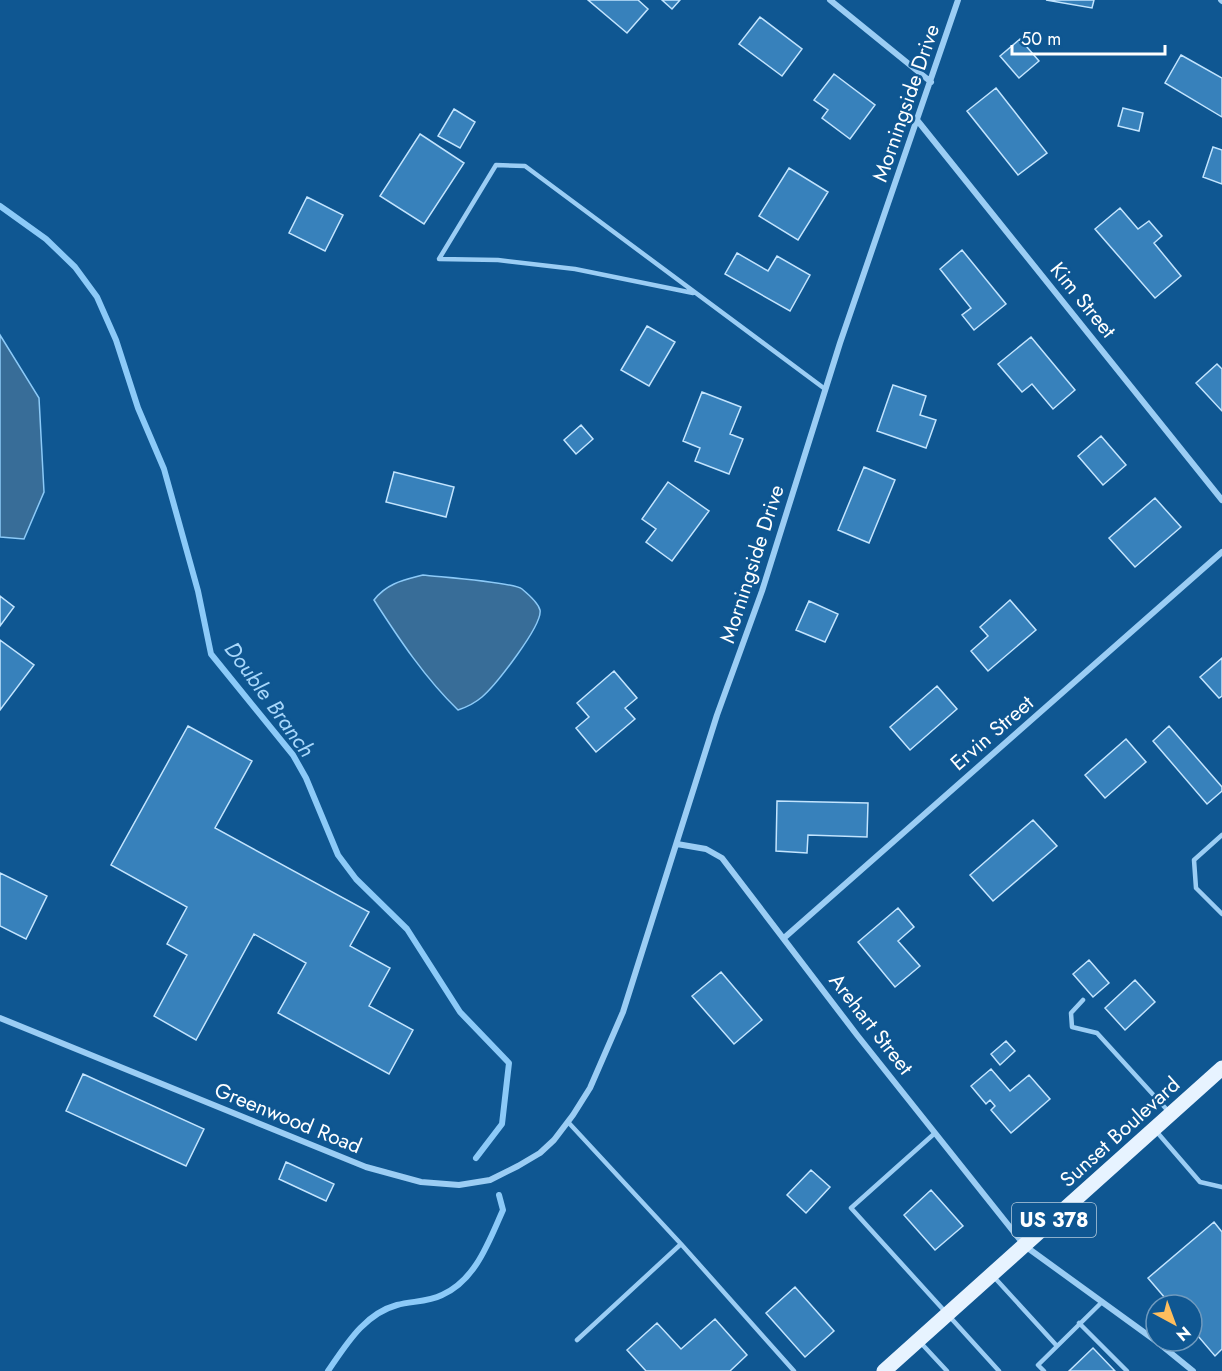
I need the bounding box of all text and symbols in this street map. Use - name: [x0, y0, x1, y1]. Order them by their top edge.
- scale bar: [1012, 18, 1165, 56]
- street label: Morningside Drive: [865, 20, 947, 186]
- text: 50 m: [1021, 26, 1061, 52]
- street label: Kim Street: [1043, 256, 1123, 344]
- street label: Morningside Drive: [712, 481, 792, 647]
- water label: Double Branch: [217, 635, 323, 763]
- street label: Ervin Street: [944, 688, 1040, 778]
- street label: Arehart Street: [822, 967, 920, 1081]
- street label: Sunset Boulevard: [1053, 1070, 1187, 1194]
- street label: Greenwood Road: [210, 1075, 366, 1161]
- road number: US 378: [1012, 1203, 1096, 1237]
- north arrow: [1144, 1293, 1204, 1353]
- text: N: [1171, 1321, 1196, 1347]

